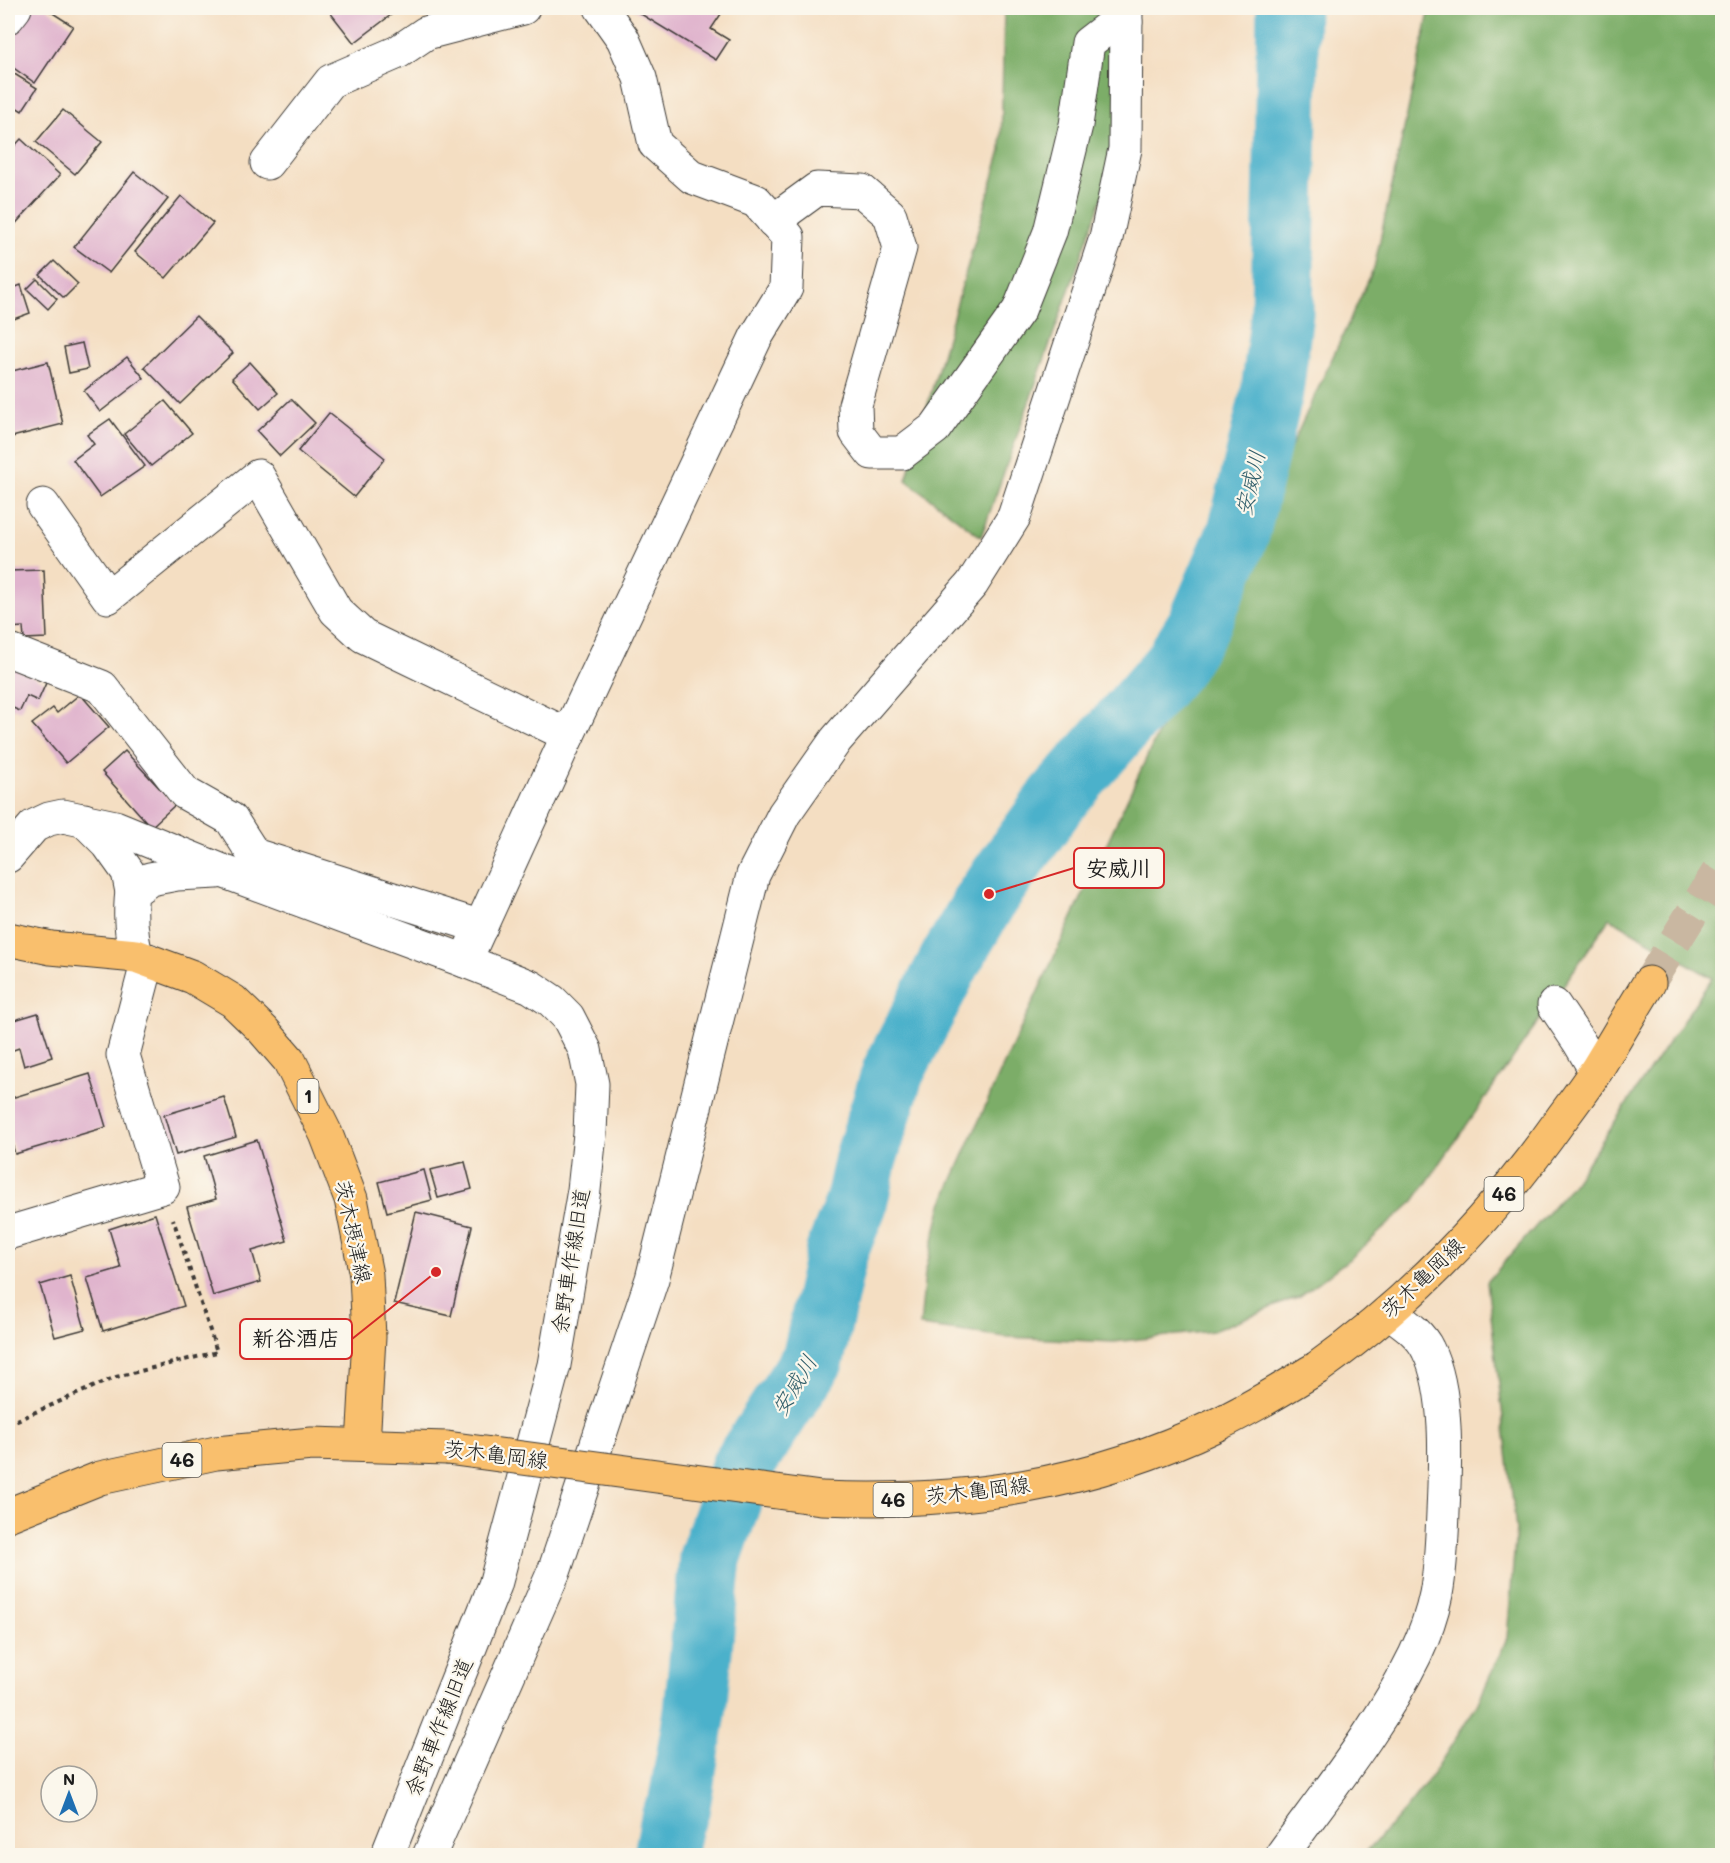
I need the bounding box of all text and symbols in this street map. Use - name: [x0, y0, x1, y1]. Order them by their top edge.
- water label: 安威川: [1228, 447, 1271, 518]
- callout: 安威川: [1074, 848, 1164, 888]
- text: 安威川: [1086, 853, 1152, 882]
- road number: 1: [298, 1079, 318, 1113]
- road number: 46: [1484, 1177, 1524, 1211]
- street label: 茨木摂津線: [330, 1178, 379, 1286]
- street label: 余野車作線旧道: [545, 1186, 594, 1335]
- street label: 茨木亀岡線: [1375, 1231, 1469, 1323]
- callout: 新谷酒店: [240, 1319, 352, 1359]
- text: 新谷酒店: [252, 1323, 340, 1352]
- water label: 安威川: [764, 1349, 823, 1421]
- street label: 茨木亀岡線: [442, 1434, 550, 1473]
- road number: 46: [162, 1443, 201, 1477]
- street label: 茨木亀岡線: [924, 1470, 1032, 1509]
- road number: 46: [874, 1483, 912, 1517]
- street label: 余野車作線旧道: [398, 1653, 478, 1800]
- north arrow: [39, 1764, 99, 1824]
- text: N: [63, 1768, 75, 1789]

